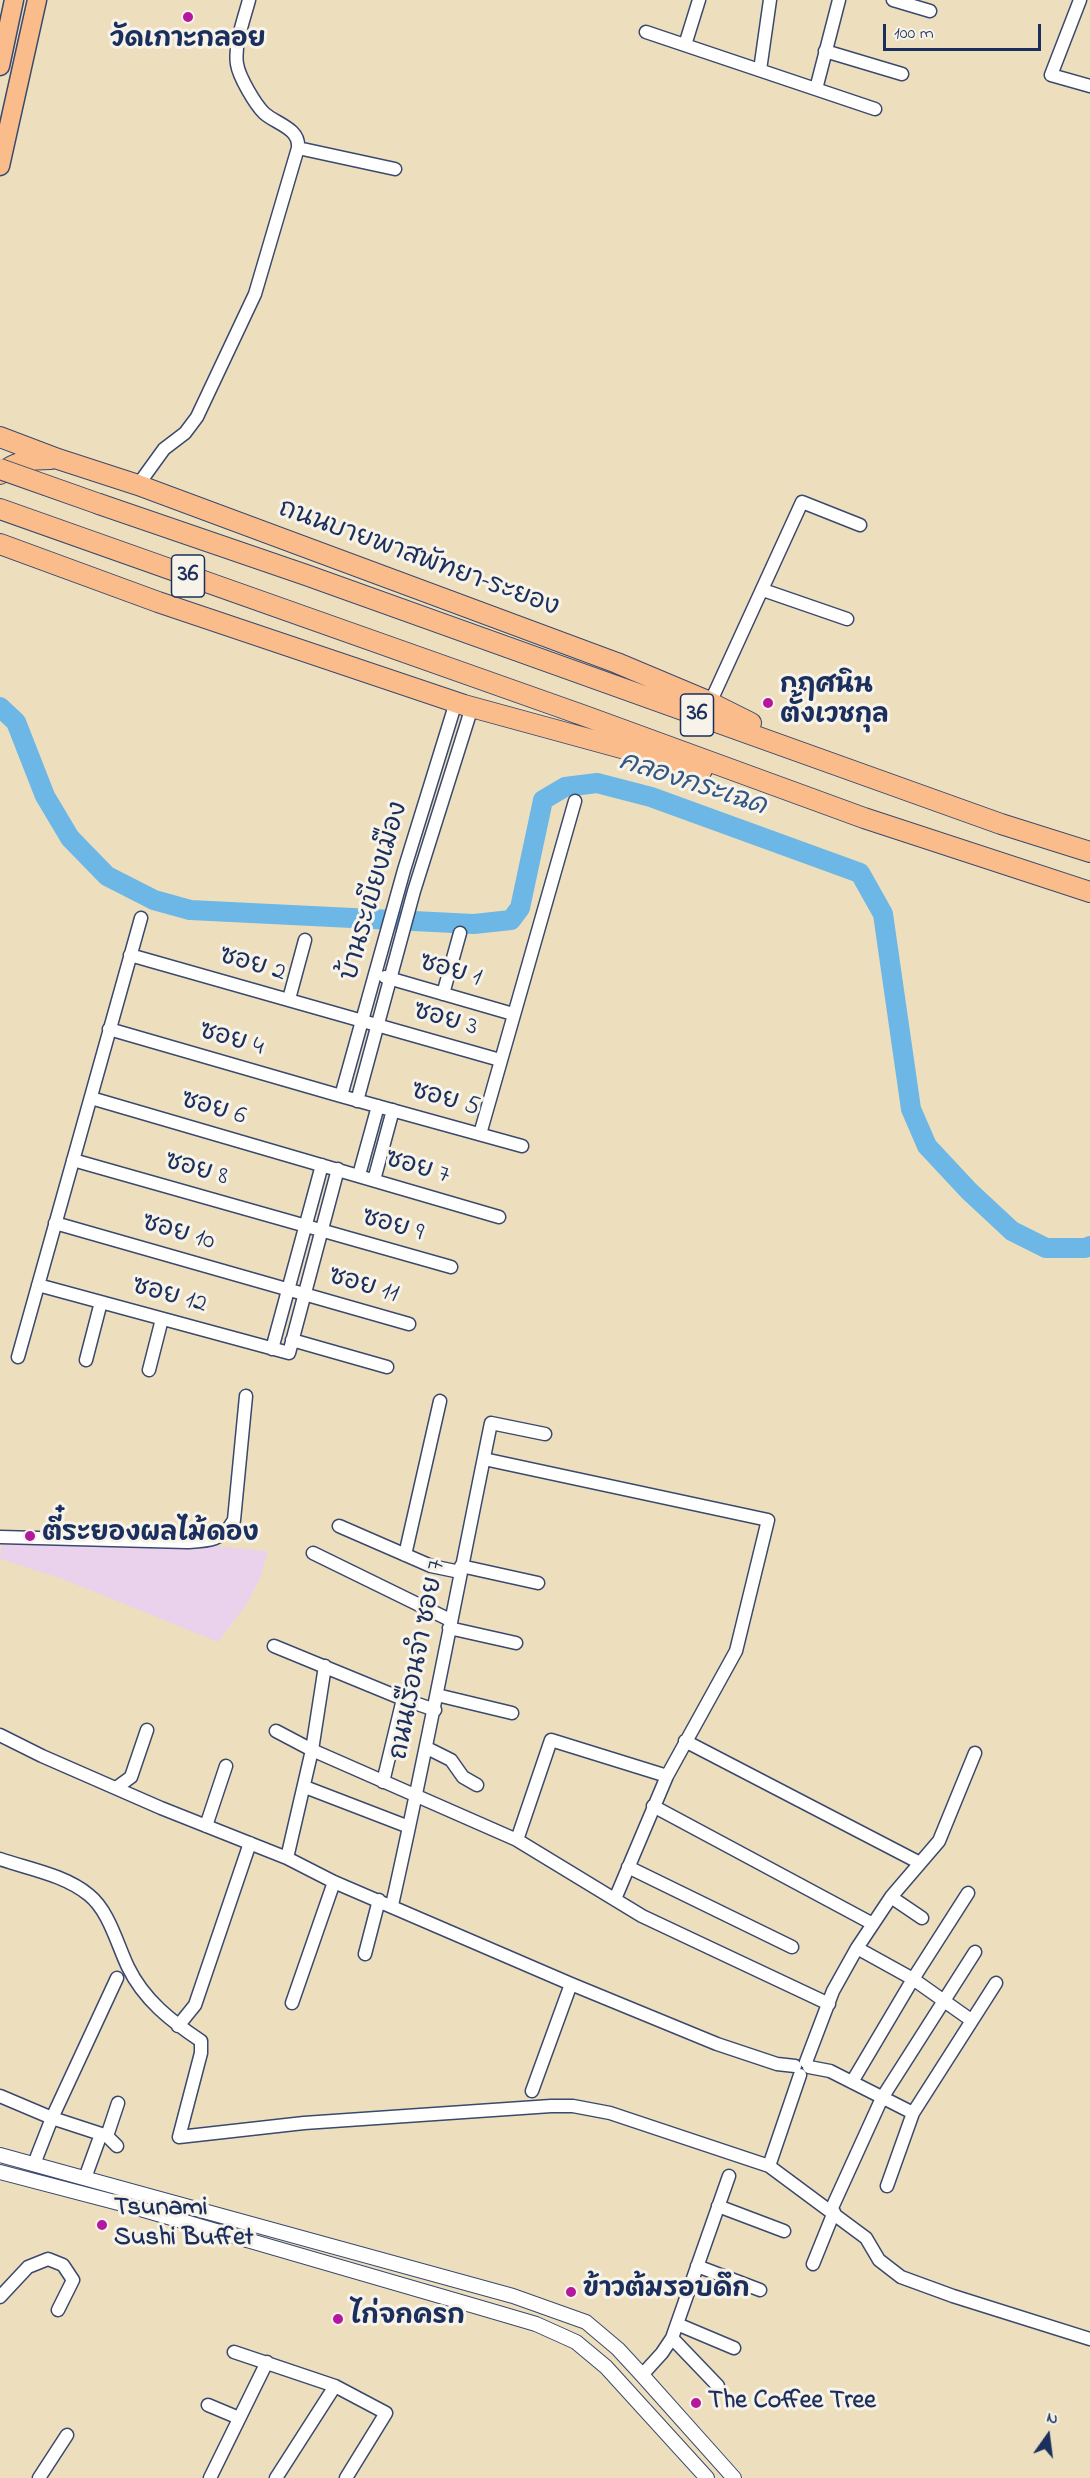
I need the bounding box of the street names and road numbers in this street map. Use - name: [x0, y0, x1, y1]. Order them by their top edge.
- street label: ถนนบายพาสพัทยา–ระยอง: [274, 495, 562, 625]
- road number: 36: [172, 555, 204, 597]
- road number: 36: [680, 694, 714, 736]
- street label: บ้านระเบียงเมือง: [336, 799, 416, 985]
- street label: ซอย 2: [215, 942, 289, 990]
- street label: ซอย 1: [415, 948, 485, 996]
- street label: ซอย 3: [409, 997, 481, 1045]
- street label: ซอย 4: [195, 1017, 267, 1065]
- street label: ซอย 5: [407, 1077, 483, 1125]
- street label: ซอย 6: [177, 1086, 249, 1134]
- street label: ซอย 7: [381, 1145, 453, 1193]
- street label: ซอย 8: [161, 1147, 231, 1195]
- street label: ซอย 9: [358, 1203, 426, 1251]
- street label: ซอย 10: [138, 1209, 218, 1259]
- street label: ซอย 11: [324, 1262, 402, 1312]
- street label: ซอย 12: [128, 1272, 210, 1322]
- street label: ถนนเรือนจำ ซอย 7: [385, 1557, 455, 1763]

